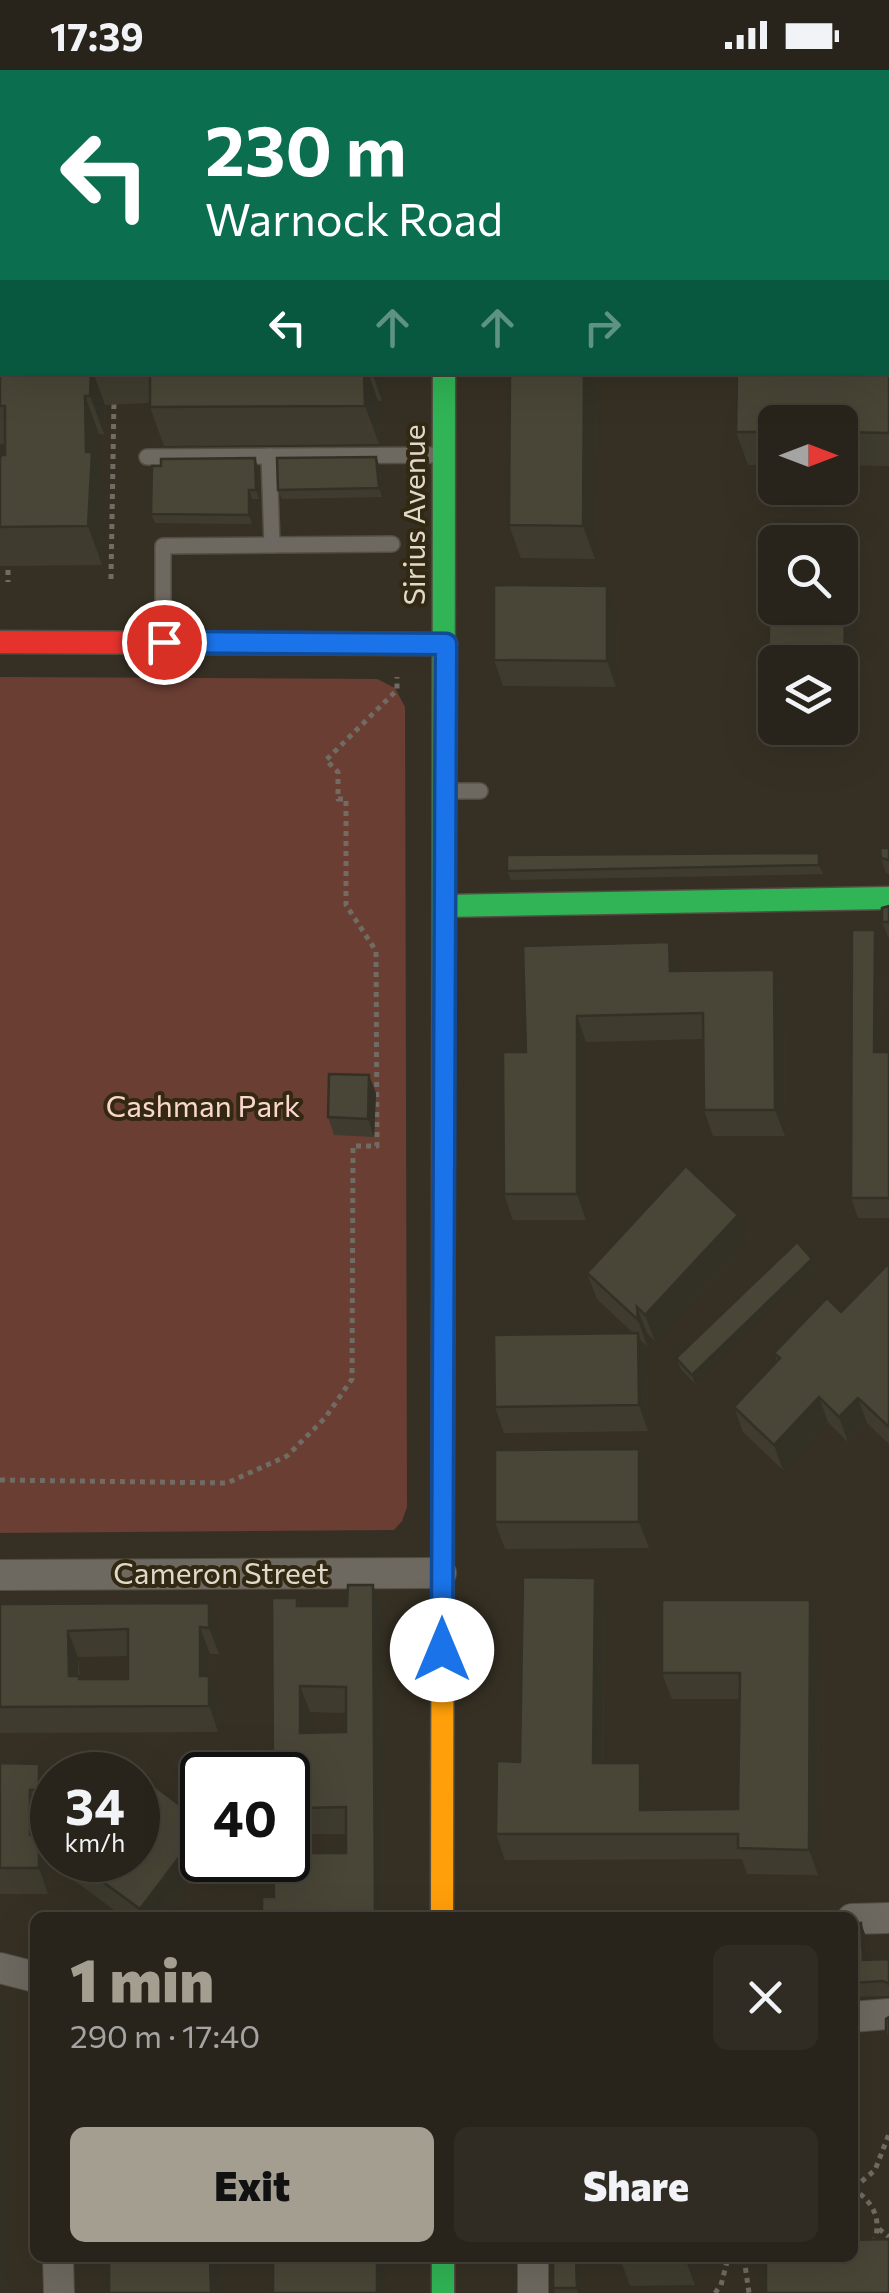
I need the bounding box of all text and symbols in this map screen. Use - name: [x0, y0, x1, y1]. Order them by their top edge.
- text: 17:39: [50, 12, 144, 59]
- text: 230 m: [205, 105, 407, 190]
- icon: left: [40, 110, 170, 240]
- text: Warnock Road: [205, 190, 503, 245]
- icon: left: [260, 300, 315, 355]
- icon: ahead: [365, 300, 420, 355]
- icon: ahead: [470, 300, 525, 355]
- icon: right: [575, 300, 630, 355]
- north arrow: [758, 405, 858, 505]
- map controls: [758, 405, 858, 745]
- street label: Sirius Avenue: [394, 424, 431, 606]
- button: search: [758, 525, 858, 625]
- pin: [122, 600, 207, 685]
- icon: arrive: [137, 615, 192, 670]
- button: layers: [758, 645, 858, 745]
- park label: Cashman Park: [106, 1086, 300, 1123]
- street label: Cameron Street: [113, 1553, 329, 1590]
- position arrow: [390, 1598, 494, 1702]
- speed limit sign: 40: [180, 1752, 310, 1882]
- text: 34: [65, 1774, 125, 1835]
- text: km/h: [65, 1827, 125, 1857]
- text: 1 min: [70, 1941, 214, 2014]
- button: close: [713, 1945, 818, 2050]
- text: 290 m · 17:40: [70, 2015, 260, 2055]
- button: Exit: [70, 2127, 434, 2242]
- button: Share: [454, 2127, 818, 2242]

